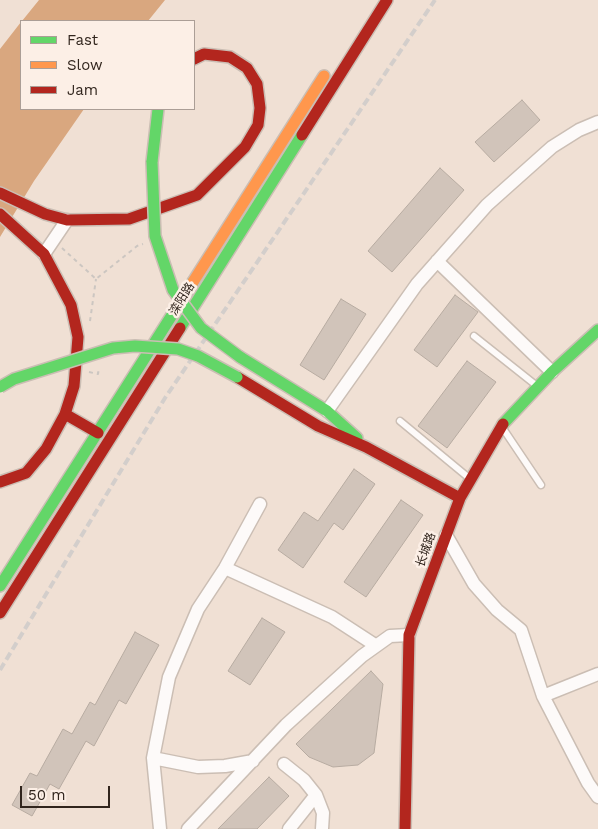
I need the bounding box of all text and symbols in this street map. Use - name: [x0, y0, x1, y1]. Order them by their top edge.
- legend: [20, 20, 195, 110]
- text: Fast: [67, 31, 98, 49]
- text: Slow: [67, 56, 103, 74]
- text: Jam: [67, 81, 98, 99]
- street label: 滦阳路: [166, 280, 198, 318]
- street label: 长城路: [413, 531, 439, 569]
- scale bar: [22, 776, 112, 808]
- text: 50 m: [28, 786, 65, 804]

